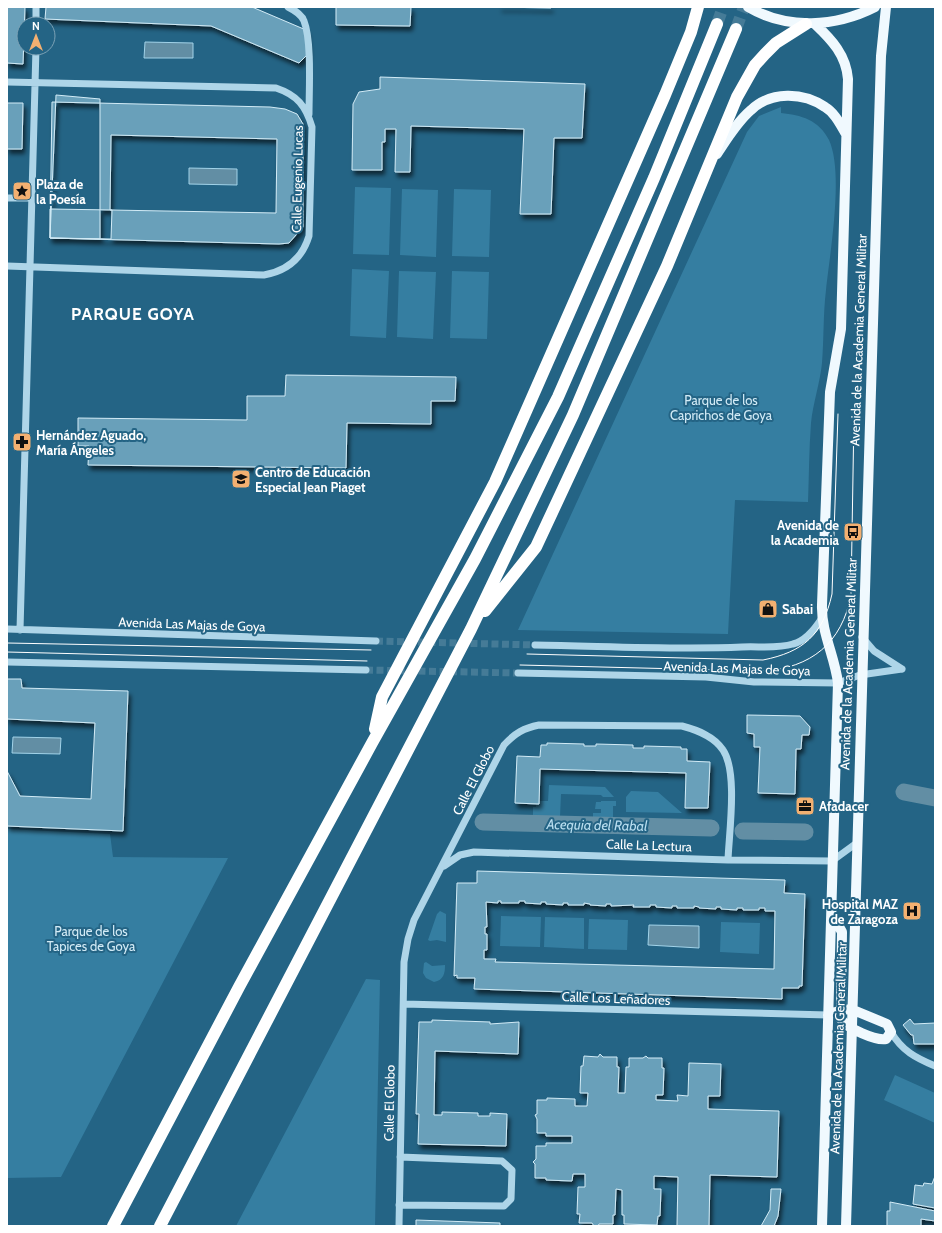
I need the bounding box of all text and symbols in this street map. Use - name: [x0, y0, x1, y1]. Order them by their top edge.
- north arrow: [16, 16, 56, 56]
- text: N: [32, 19, 40, 33]
- street label: Calle Eugenio Lucas: [288, 124, 306, 233]
- place label: Plaza de la Poesía: [36, 176, 86, 207]
- place icon: Plaza de la Poesía: [11, 180, 33, 202]
- street label: Avenida de la Academia General Militar: [846, 233, 870, 446]
- district label: PARQUE GOYA: [71, 304, 195, 324]
- park label: Parque de los Caprichos de Goya: [670, 392, 773, 423]
- place label: Hernández Aguado, María Ángeles: [36, 427, 146, 458]
- pharmacy icon: Hernández Aguado, María Ángeles: [11, 431, 33, 453]
- place label: Centro de Educación Especial Jean Piaget: [255, 464, 370, 495]
- school or university icon: Centro de Educación Especial Jean Piaget: [230, 468, 252, 490]
- place label: Avenida de la Academia: [771, 517, 840, 548]
- bus stop icon: Avenida de la Academia: [842, 521, 864, 543]
- street label: Avenida de la Academia General Militar: [836, 557, 860, 770]
- shop icon: Sabai: [757, 598, 779, 620]
- place label: Sabai: [782, 601, 813, 617]
- street label: Avenida Las Majas de Goya: [118, 613, 267, 636]
- street label: Avenida Las Majas de Goya: [663, 657, 812, 680]
- street label: Calle El Globo: [449, 742, 497, 818]
- office icon: Afadacer: [794, 795, 816, 817]
- place label: Afadacer: [819, 798, 869, 814]
- water label: Acequia del Rabal: [545, 815, 648, 835]
- street label: Calle La Lectura: [606, 836, 693, 855]
- place label: Hospital MAZ de Zaragoza: [822, 896, 899, 927]
- hospital icon: Hospital MAZ de Zaragoza: [901, 900, 923, 922]
- park label: Parque de los Tapices de Goya: [47, 923, 136, 954]
- street label: Avenida de la Academia General Militar: [826, 941, 850, 1154]
- street label: Calle Los Leñadores: [561, 988, 671, 1008]
- street label: Calle El Globo: [380, 1065, 398, 1141]

